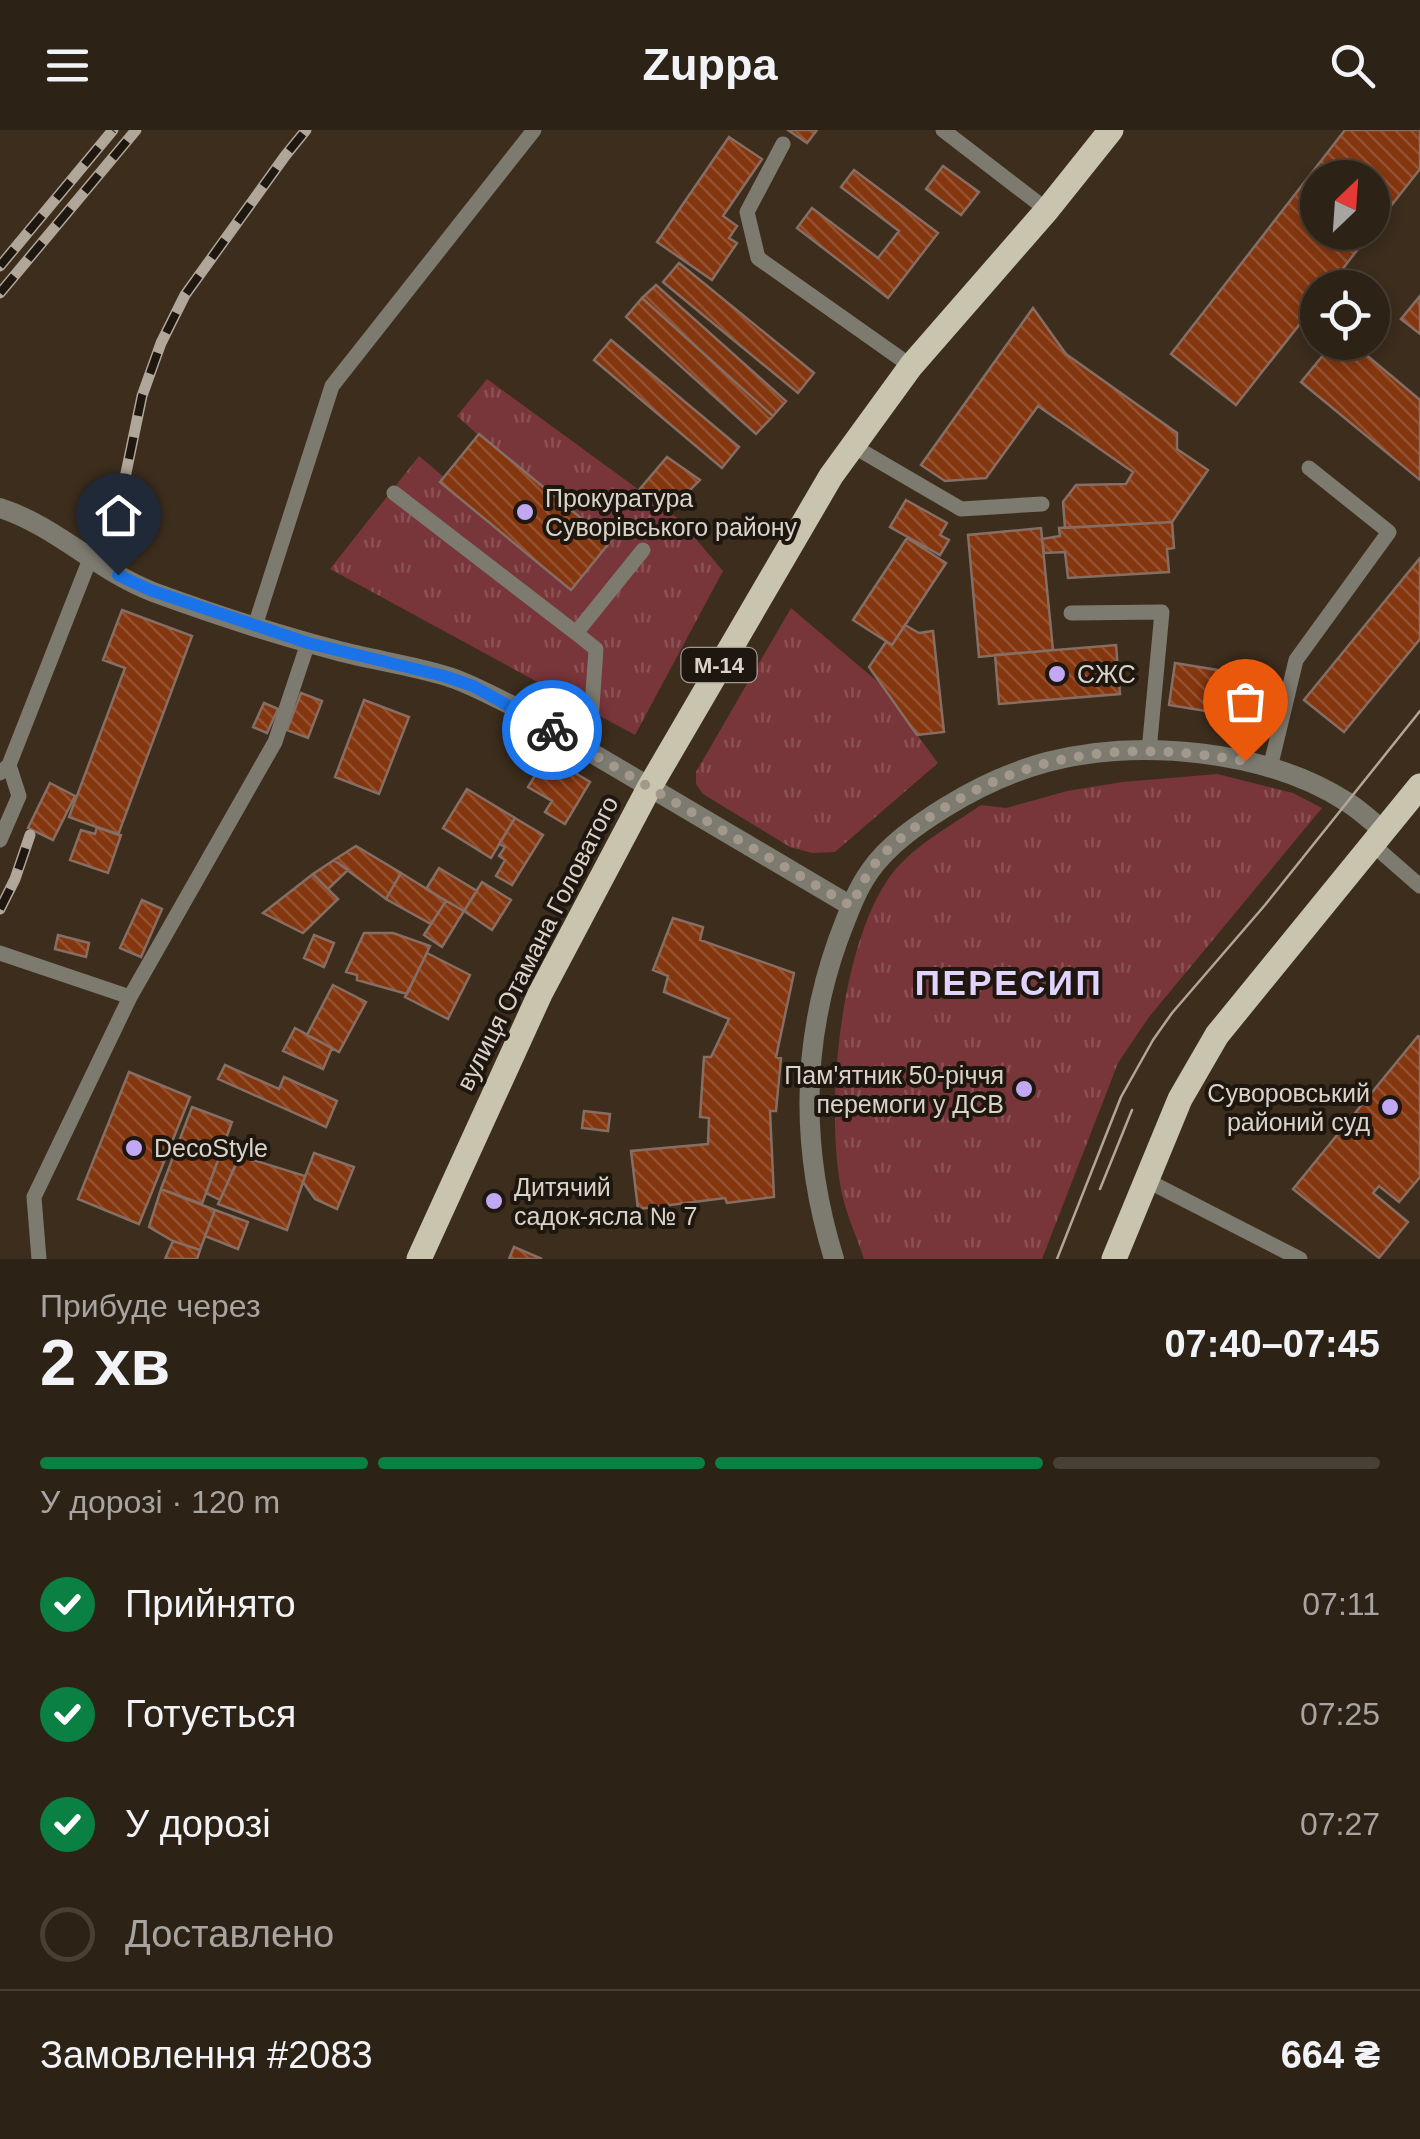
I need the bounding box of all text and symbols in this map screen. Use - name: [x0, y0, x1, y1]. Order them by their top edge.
- icon: menu: [40, 38, 95, 93]
- icon: search: [1325, 38, 1380, 93]
- text: Zuppa: [643, 39, 777, 90]
- north arrow: [1300, 160, 1390, 250]
- map controls: [1300, 160, 1390, 360]
- button: locate: [1300, 270, 1390, 360]
- pin: [76, 473, 161, 576]
- place label: Прокуратура Суворівського району: [545, 484, 797, 541]
- icon: home: [91, 488, 146, 543]
- marker: Прокуратура Суворівського району: [514, 501, 536, 523]
- road number: М-14: [682, 648, 756, 682]
- pin: [1203, 659, 1288, 762]
- place label: СЖС: [1077, 660, 1136, 688]
- marker: СЖС: [1046, 663, 1068, 685]
- icon: bag: [1218, 674, 1273, 729]
- courier: [502, 680, 602, 780]
- icon: bike: [525, 703, 580, 758]
- street label: вулиця Отамана Головатого: [450, 791, 624, 1095]
- district label: ПЕРЕСИП: [915, 963, 1103, 1002]
- place label: Пам'ятник 50-річчя перемоги у ДСВ: [784, 1061, 1004, 1118]
- marker: Пам'ятник 50-річчя перемоги у ДСВ: [1013, 1078, 1035, 1100]
- place label: Суворовський районий суд: [1207, 1079, 1370, 1136]
- marker: Суворовський районий суд: [1379, 1096, 1401, 1118]
- place label: DecoStyle: [154, 1134, 268, 1162]
- marker: DecoStyle: [123, 1137, 145, 1159]
- place label: Дитячий садок-ясла № 7: [514, 1173, 697, 1230]
- marker: Дитячий садок-ясла № 7: [483, 1190, 505, 1212]
- text: Прибуде через: [40, 1288, 261, 1324]
- text: 07:40–07:45: [1164, 1323, 1380, 1365]
- text: 2 хв: [40, 1326, 170, 1399]
- text: У дорозі · 120 m: [40, 1484, 280, 1520]
- icon: check: [40, 1577, 95, 1632]
- text: Прийнято: [125, 1583, 296, 1625]
- text: 07:11: [1302, 1586, 1380, 1622]
- icon: check: [40, 1687, 95, 1742]
- text: Готується: [125, 1693, 296, 1735]
- text: 07:25: [1300, 1696, 1380, 1732]
- icon: check: [40, 1797, 95, 1852]
- text: У дорозі: [125, 1803, 271, 1845]
- text: 07:27: [1300, 1806, 1380, 1842]
- text: Доставлено: [125, 1913, 334, 1955]
- text: Замовлення #2083: [40, 2034, 373, 2076]
- text: 664 ₴: [1281, 2034, 1380, 2076]

